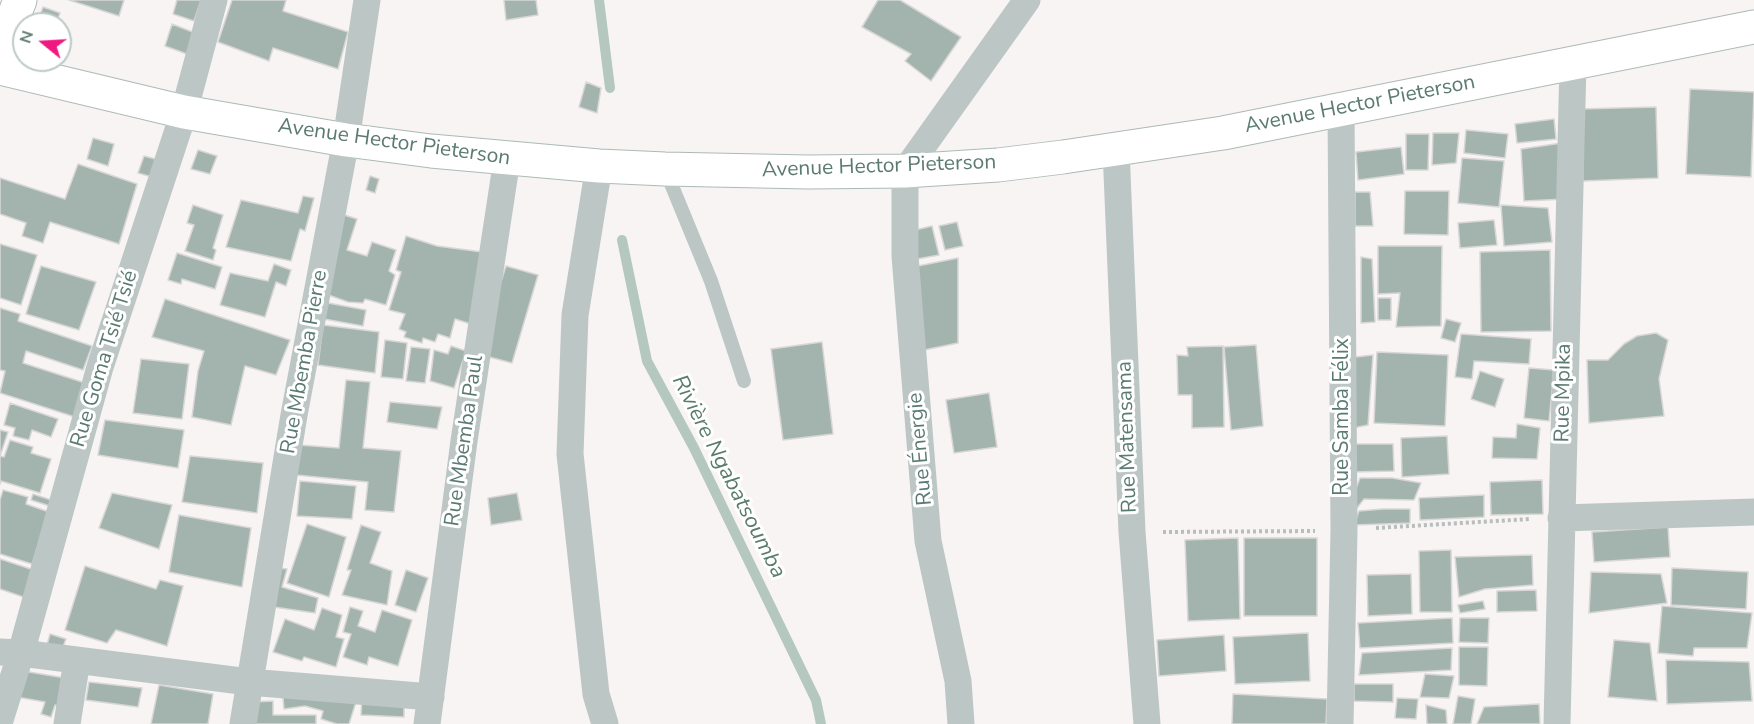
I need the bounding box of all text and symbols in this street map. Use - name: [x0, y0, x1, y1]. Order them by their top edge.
- north arrow: [12, 12, 72, 72]
- text: N: [14, 28, 39, 46]
- street label: Avenue Hector Pieterson: [1243, 70, 1477, 140]
- street label: Avenue Hector Pieterson: [276, 114, 512, 172]
- street label: Avenue Hector Pieterson: [761, 150, 997, 184]
- street label: Rue Goma Tsié Tsié: [66, 268, 144, 450]
- street label: Rue Mbemba Pierre: [276, 268, 334, 456]
- street label: Rue Samba Félix: [1330, 338, 1356, 496]
- street label: Rue Mpika: [1551, 343, 1577, 443]
- street label: Rue Mbemba Paul: [441, 354, 489, 528]
- street label: Rue Matensama: [1113, 361, 1143, 513]
- water label: Rivière Ngabatsoumba: [665, 371, 791, 583]
- street label: Rue Énergie: [904, 391, 938, 507]

